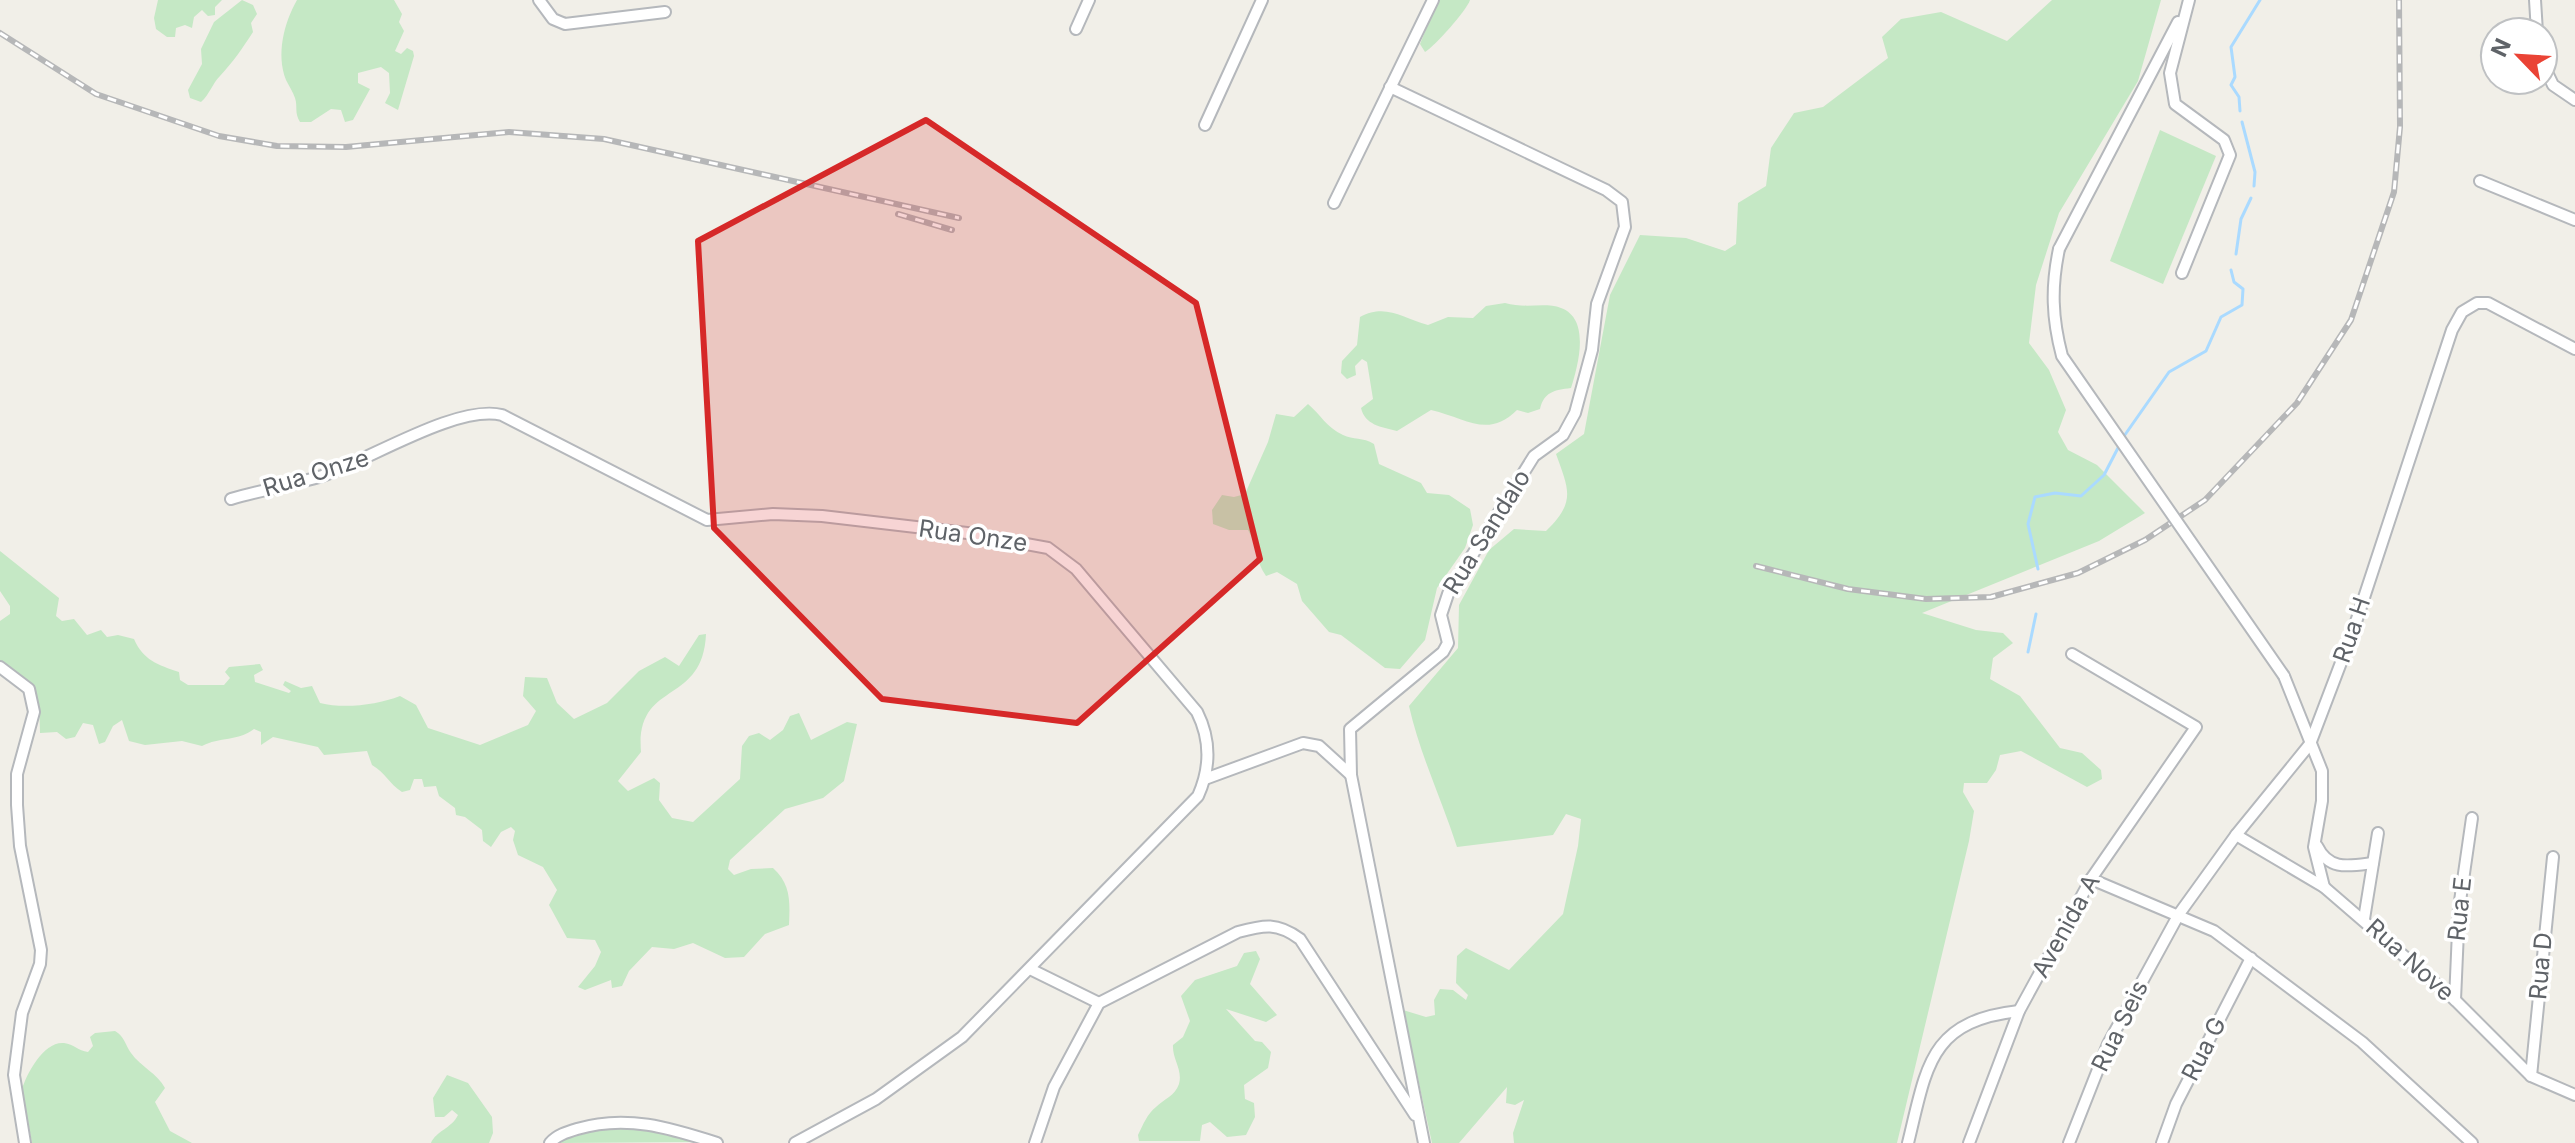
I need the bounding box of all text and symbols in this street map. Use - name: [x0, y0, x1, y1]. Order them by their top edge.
- north arrow: [2479, 16, 2559, 96]
- text: N: [2486, 34, 2516, 61]
- street label: Rua Onze: [259, 443, 372, 502]
- street label: Rua Sandalo: [1437, 464, 1536, 599]
- street label: Rua Onze: [917, 514, 1029, 557]
- street label: Rua H: [2327, 593, 2376, 667]
- street label: Avenida A: [2025, 869, 2106, 982]
- street label: Rua E: [2442, 875, 2477, 942]
- street label: Rua Nove: [2360, 912, 2460, 1007]
- street label: Rua D: [2523, 931, 2558, 1001]
- street label: Rua Seis: [2085, 976, 2154, 1076]
- street label: Rua G: [2175, 1012, 2232, 1086]

